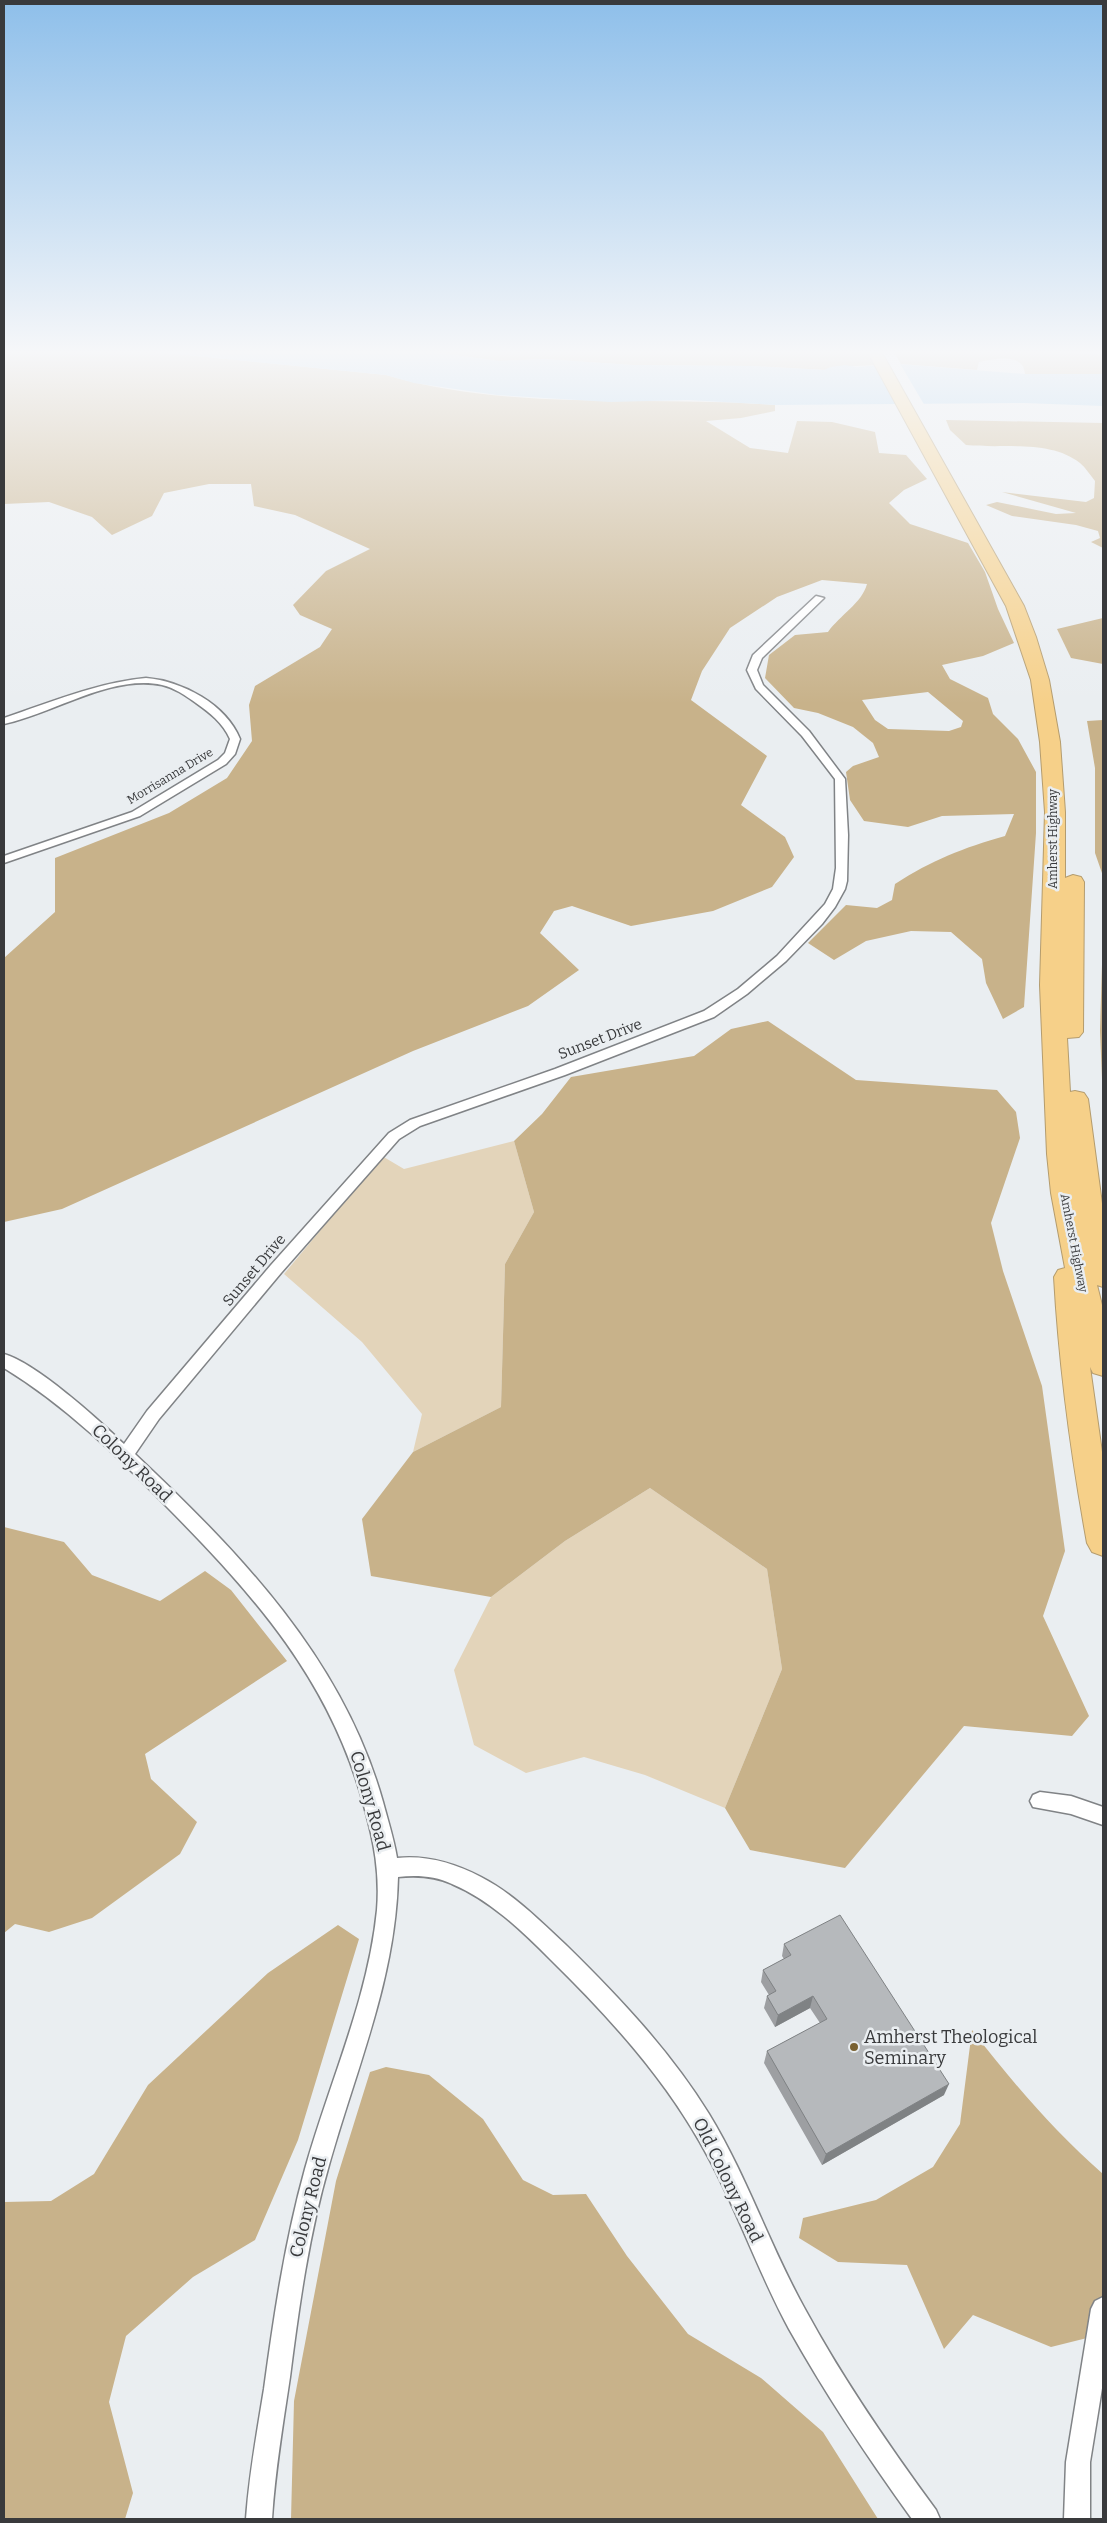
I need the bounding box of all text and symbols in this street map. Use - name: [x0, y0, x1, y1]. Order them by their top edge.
- street label: Morrisanna Drive: [125, 745, 215, 807]
- street label: Amherst Highway: [1046, 788, 1060, 889]
- street label: Sunset Drive: [556, 1015, 644, 1063]
- street label: Amherst Highway: [1058, 1193, 1091, 1294]
- street label: Sunset Drive: [219, 1230, 289, 1310]
- street label: Colony Road: [87, 1419, 177, 1507]
- street label: Colony Road: [345, 1748, 395, 1854]
- place label: Amherst Theological Seminary: [864, 2026, 1037, 2069]
- marker: Amherst Theological Seminary: [848, 2041, 860, 2053]
- street label: Old Colony Road: [688, 2114, 768, 2246]
- street label: Colony Road: [285, 2154, 331, 2260]

